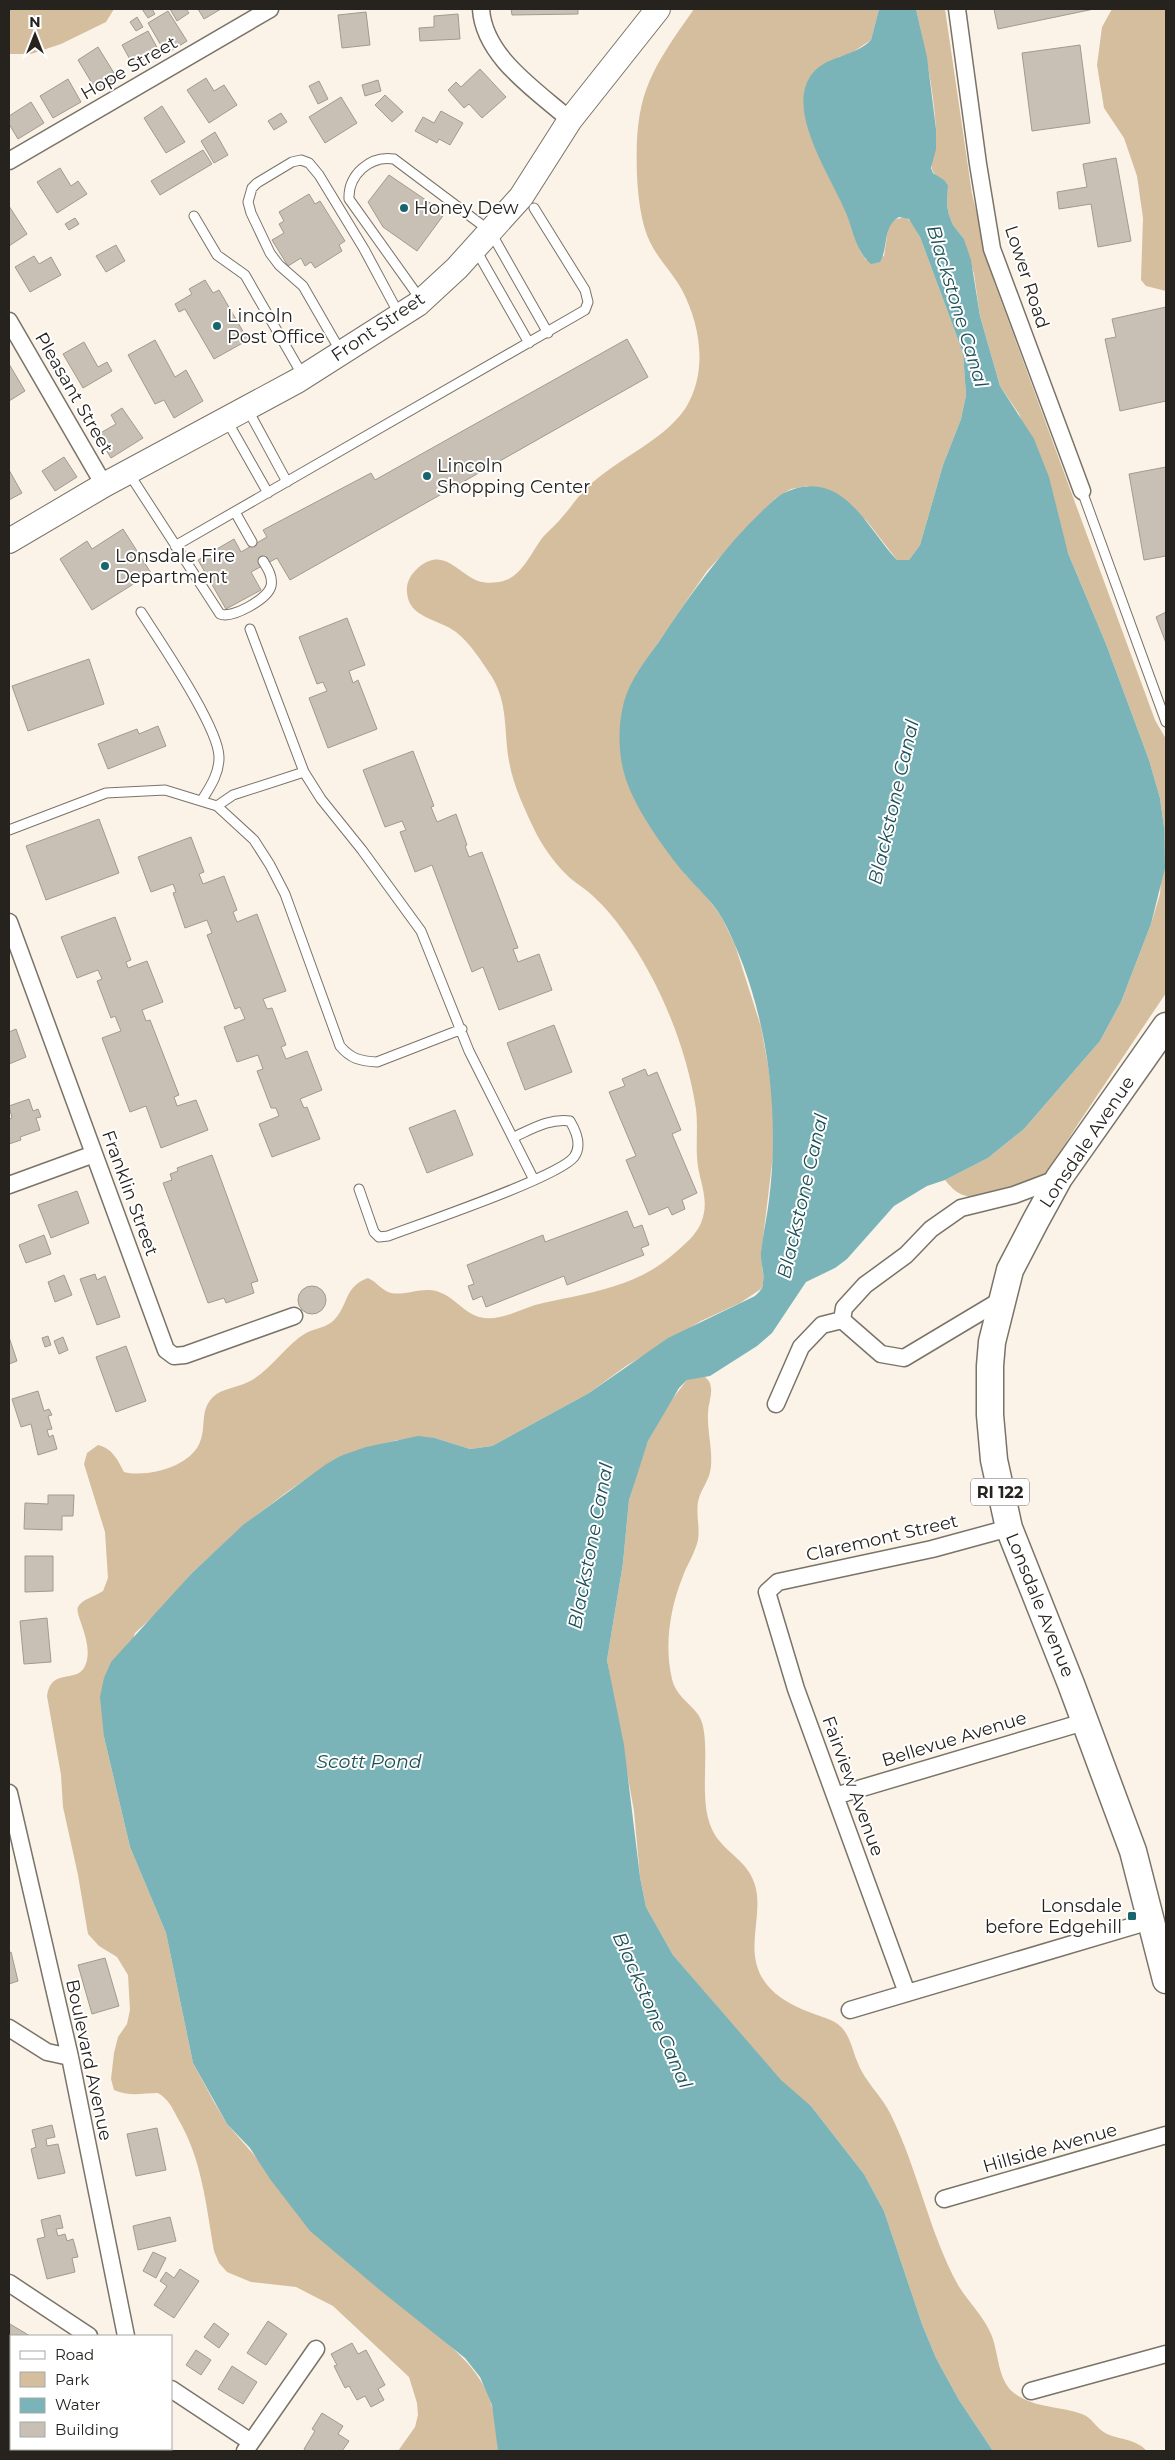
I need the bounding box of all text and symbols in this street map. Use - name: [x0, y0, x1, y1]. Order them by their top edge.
- north arrow: [10, 10, 60, 60]
- text: N: [29, 13, 41, 31]
- street label: Hope Street: [77, 31, 181, 105]
- place label: Honey Dew: [414, 197, 519, 219]
- marker: Honey Dew: [398, 202, 410, 214]
- water label: Blackstone Canal: [922, 222, 993, 391]
- street label: Lower Road: [1000, 223, 1054, 331]
- street label: Front Street: [327, 288, 429, 366]
- place label: Lincoln Post Office: [227, 305, 325, 348]
- marker: Lincoln Post Office: [211, 320, 223, 332]
- street label: Pleasant Street: [30, 328, 118, 458]
- place label: Lincoln Shopping Center: [437, 455, 590, 498]
- marker: Lincoln Shopping Center: [421, 470, 433, 482]
- place label: Lonsdale Fire Department: [115, 545, 235, 588]
- marker: Lonsdale Fire Department: [99, 560, 111, 572]
- water label: Blackstone Canal: [863, 716, 924, 887]
- street label: Lonsdale Avenue: [1035, 1072, 1139, 1212]
- water label: Blackstone Canal: [772, 1110, 833, 1281]
- street label: Franklin Street: [97, 1127, 163, 1259]
- water label: Blackstone Canal: [563, 1460, 618, 1631]
- road number: RI 122: [971, 1478, 1029, 1505]
- street label: Claremont Street: [804, 1510, 960, 1566]
- street label: Lonsdale Avenue: [1001, 1530, 1079, 1681]
- street label: Bellevue Avenue: [879, 1706, 1029, 1771]
- street label: Fairview Avenue: [817, 1713, 889, 1859]
- water label: Scott Pond: [316, 1750, 422, 1773]
- place label: Lonsdale before Edgehill: [985, 1895, 1122, 1938]
- marker: Lonsdale before Edgehill: [1126, 1910, 1138, 1922]
- water label: Blackstone Canal: [608, 1928, 698, 2093]
- street label: Boulevard Avenue: [61, 1977, 117, 2143]
- street label: Hillside Avenue: [980, 2118, 1120, 2178]
- legend: [10, 2335, 172, 2450]
- text: Road: [55, 2345, 94, 2364]
- text: Park: [55, 2370, 89, 2389]
- text: Water: [55, 2395, 101, 2414]
- text: Building: [55, 2420, 119, 2439]

